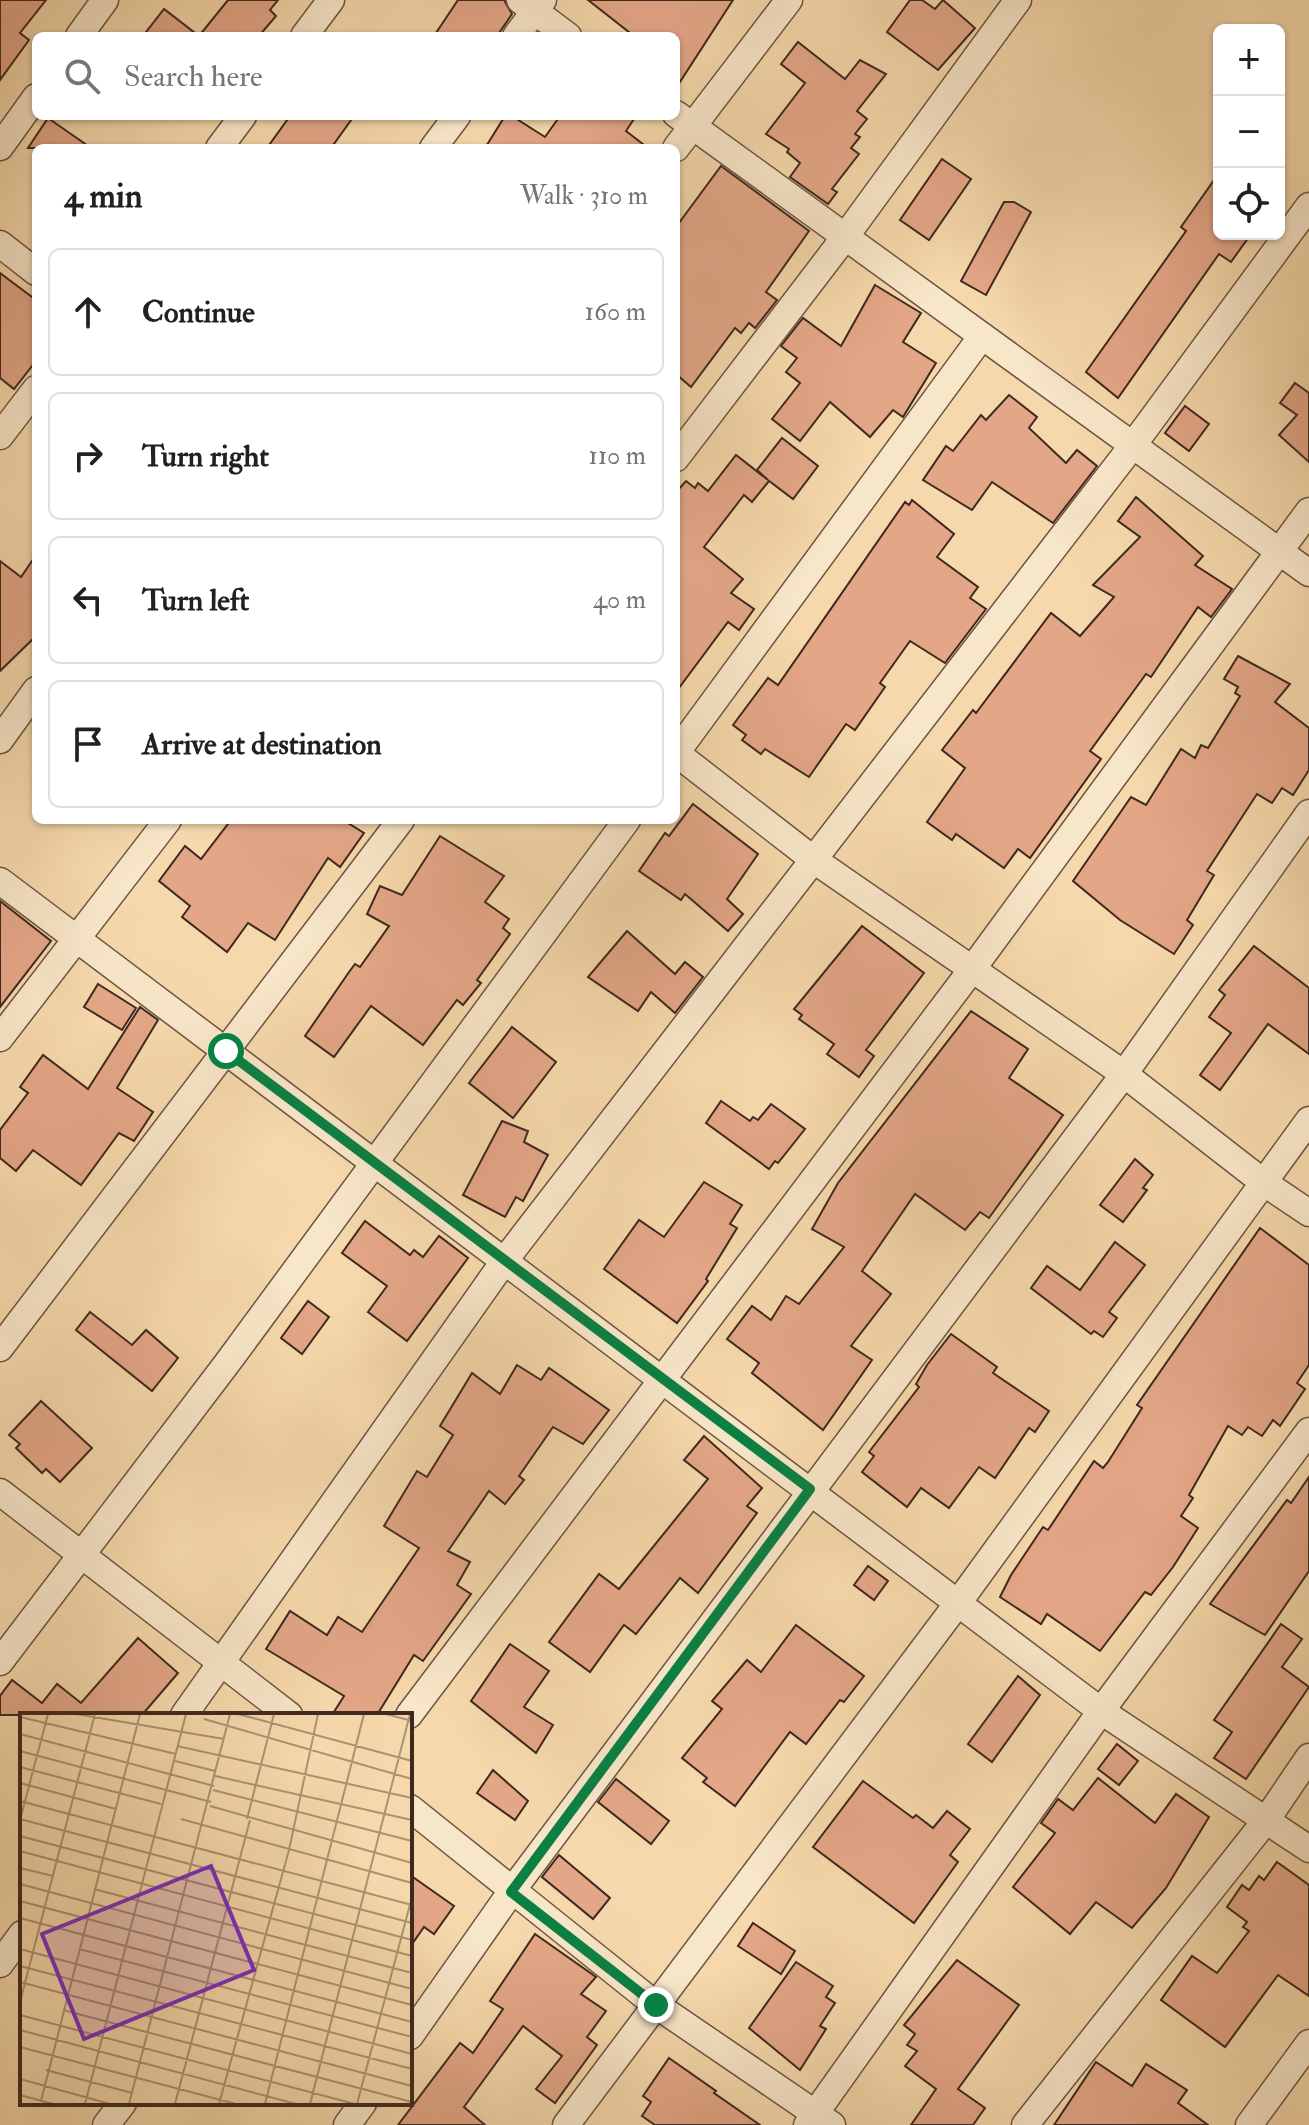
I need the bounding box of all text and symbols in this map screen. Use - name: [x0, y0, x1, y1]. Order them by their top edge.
- map controls: [1213, 24, 1285, 240]
- button: +: [1213, 24, 1285, 96]
- search box: [32, 32, 680, 120]
- icon: search: [60, 54, 104, 98]
- text: Search here: [124, 58, 263, 95]
- button: −: [1213, 96, 1285, 168]
- button: locate: [1213, 168, 1285, 240]
- text: 4 min: [64, 175, 142, 218]
- text: Walk · 310 m: [520, 180, 648, 212]
- icon: ahead: [66, 290, 110, 334]
- text: Continue: [142, 294, 255, 331]
- text: 160 m: [585, 296, 646, 328]
- icon: right: [66, 434, 110, 478]
- text: Turn right: [142, 438, 269, 475]
- text: 110 m: [589, 440, 646, 472]
- icon: left: [66, 578, 110, 622]
- text: Turn left: [142, 582, 249, 619]
- text: 40 m: [593, 584, 646, 616]
- icon: arrive: [66, 722, 110, 766]
- text: Arrive at destination: [142, 726, 382, 763]
- route start: [208, 1033, 244, 1069]
- inset map: [20, 1713, 412, 2105]
- route end: [638, 1987, 674, 2023]

